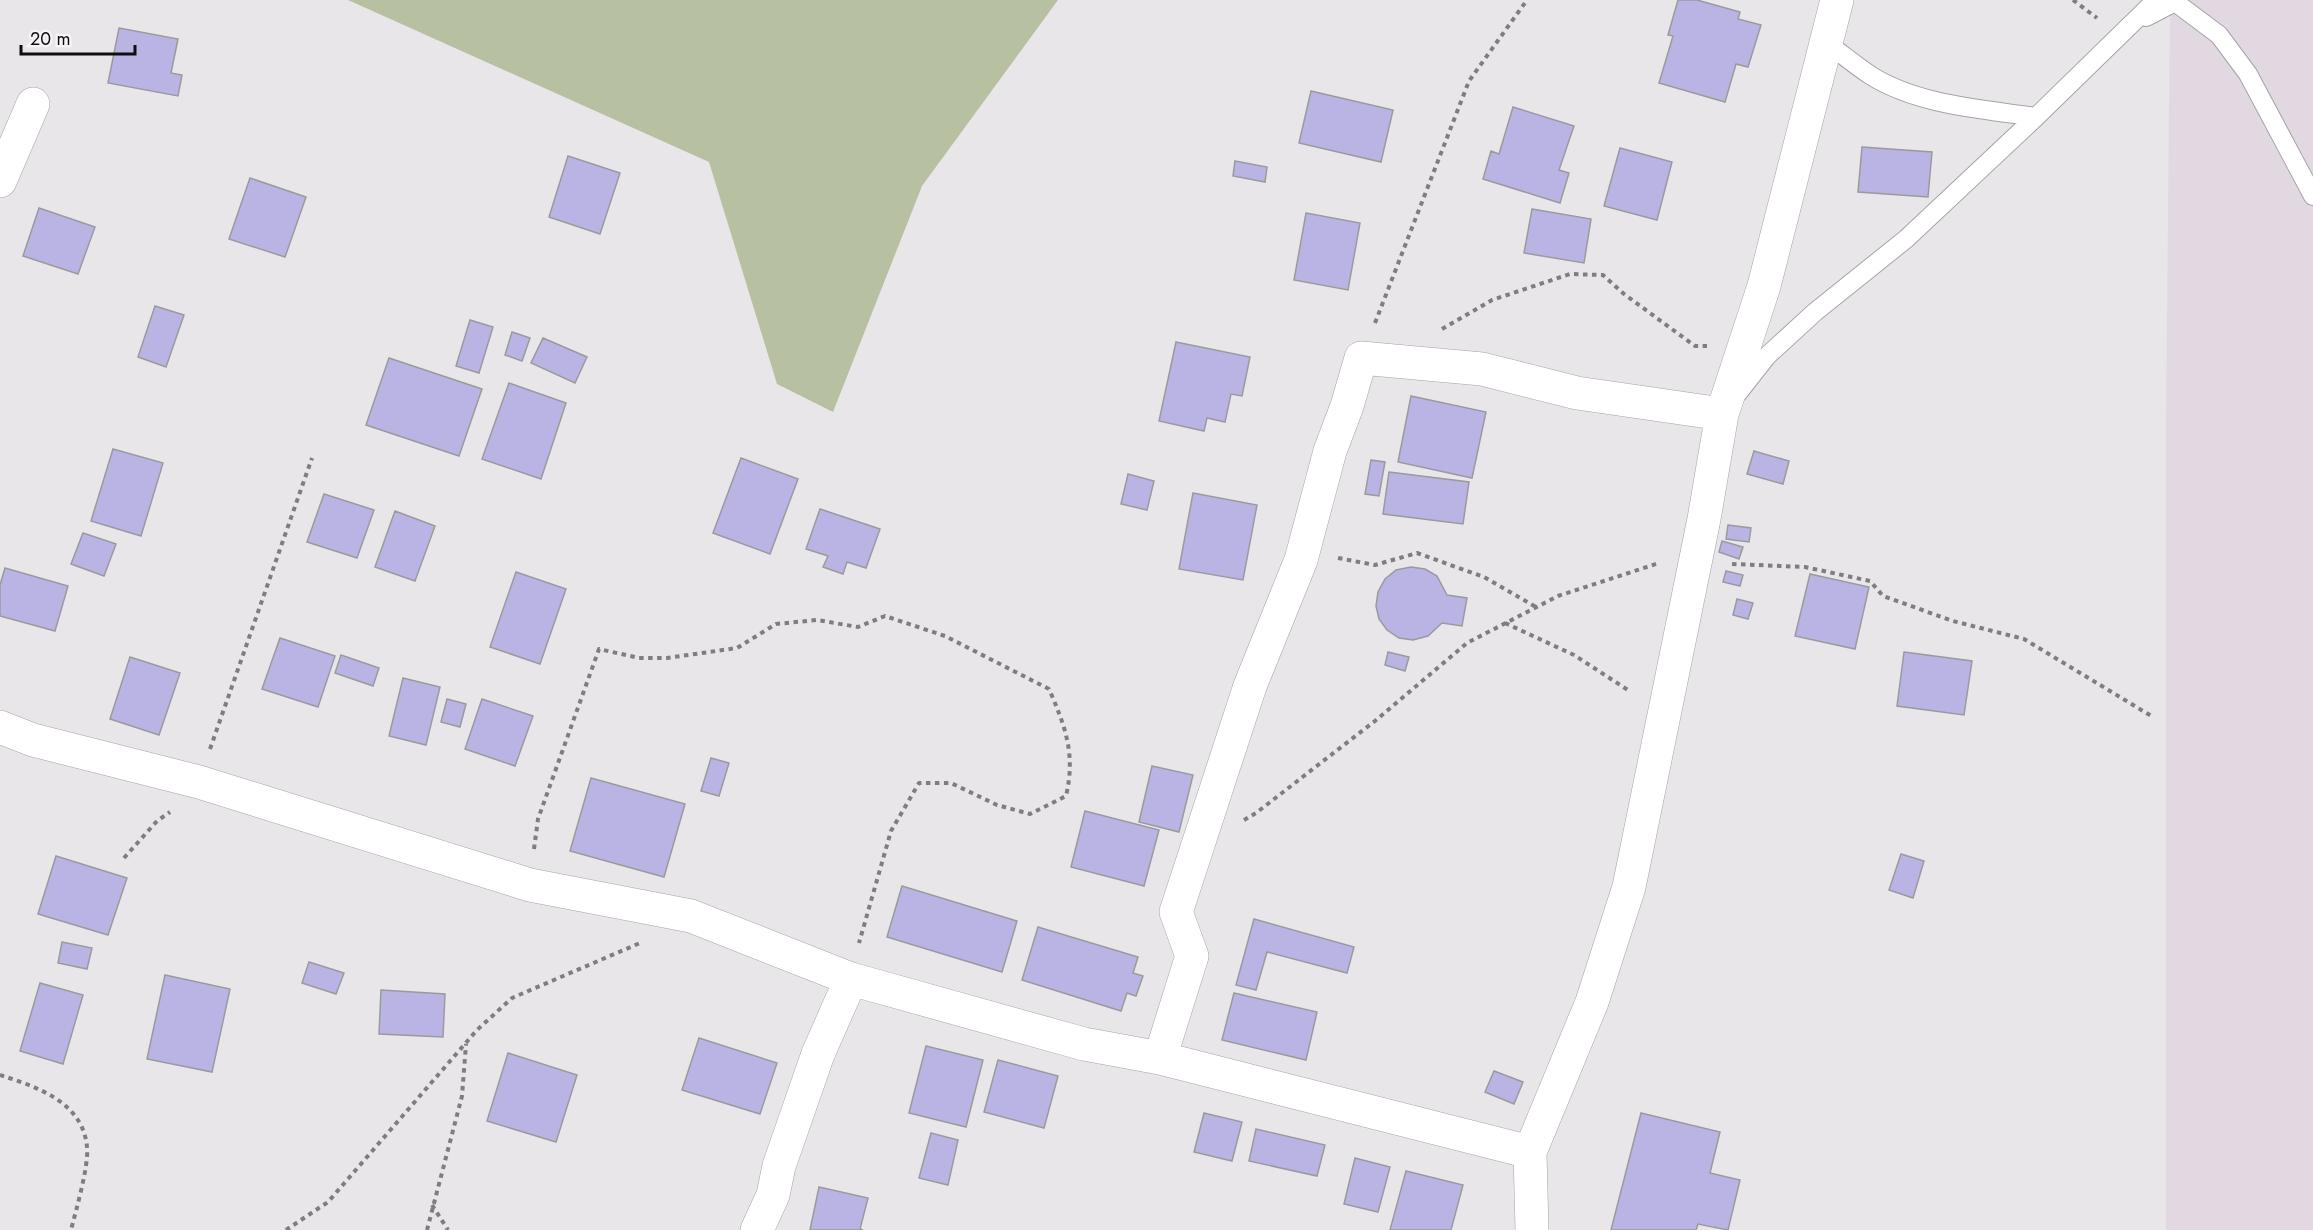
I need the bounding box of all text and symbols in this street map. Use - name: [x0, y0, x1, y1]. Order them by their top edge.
- scale bar: [21, 18, 135, 56]
- text: 20 m: [30, 26, 70, 52]

